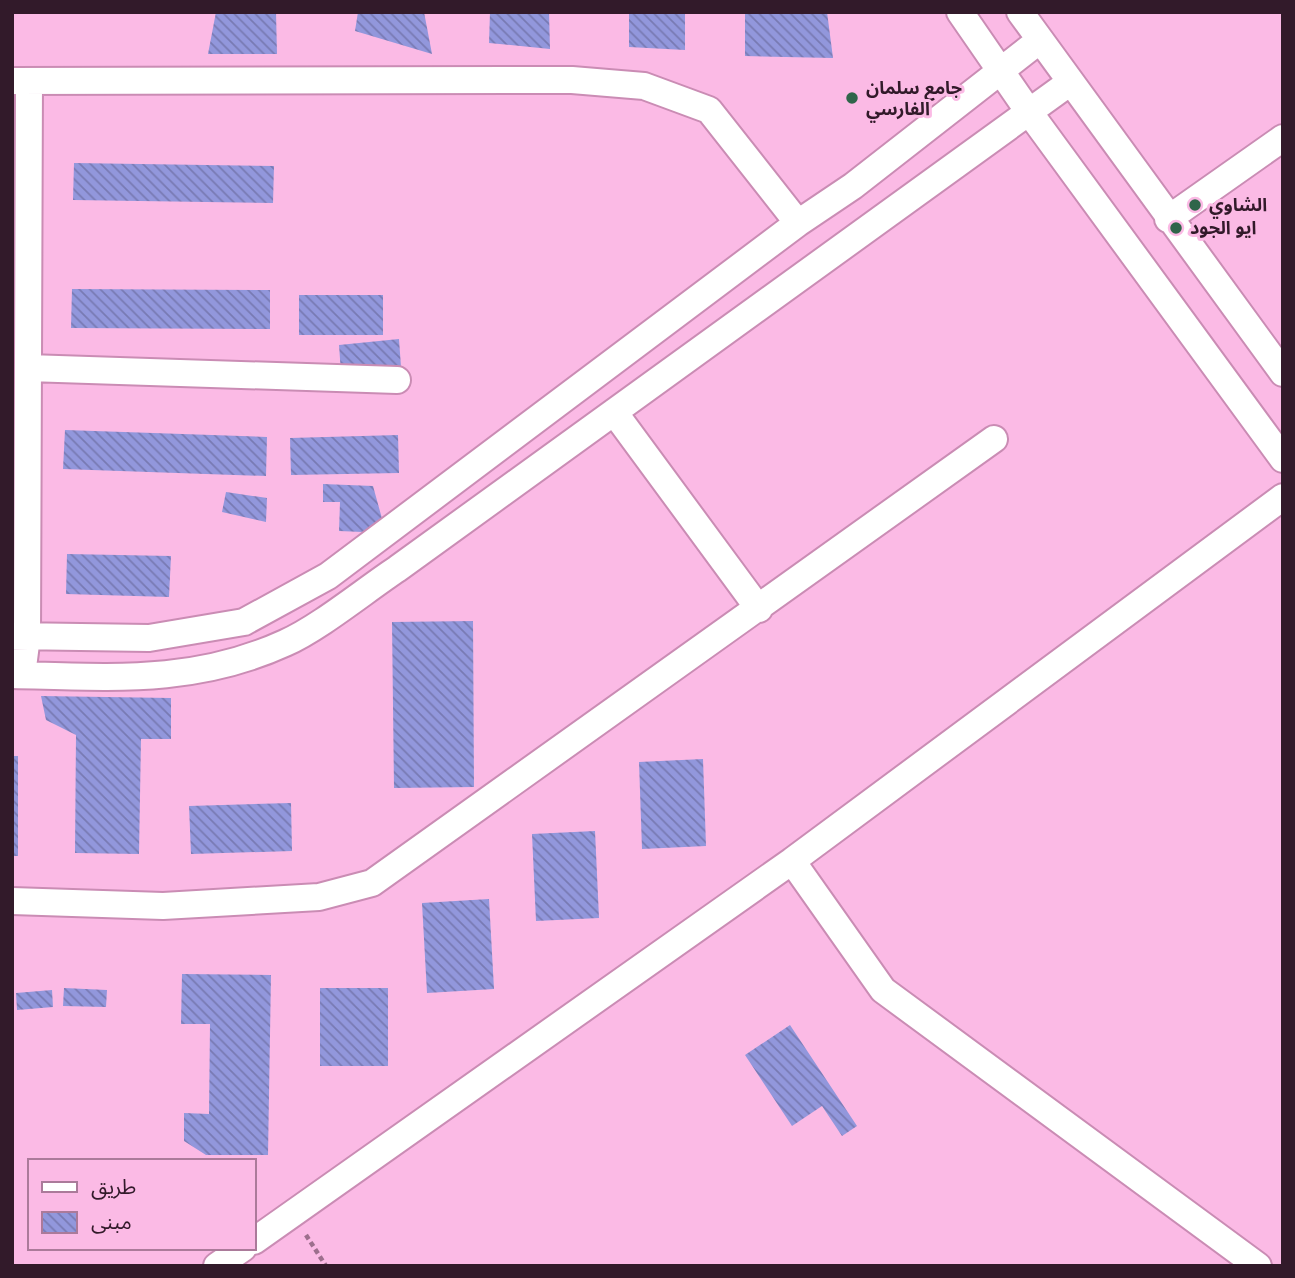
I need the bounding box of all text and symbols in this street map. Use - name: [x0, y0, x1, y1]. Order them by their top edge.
- place label: جامع سلمان الفارسي: [866, 77, 962, 123]
- marker: جامع سلمان الفارسي: [844, 90, 860, 106]
- place label: الشاوي: [1209, 194, 1267, 219]
- marker: الشاوي: [1187, 197, 1203, 213]
- place label: ايو الجود: [1190, 217, 1256, 239]
- marker: ايو الجود: [1168, 220, 1184, 236]
- legend: [28, 1159, 256, 1250]
- text: طريق: [91, 1174, 136, 1200]
- text: مبنى: [91, 1209, 132, 1235]

